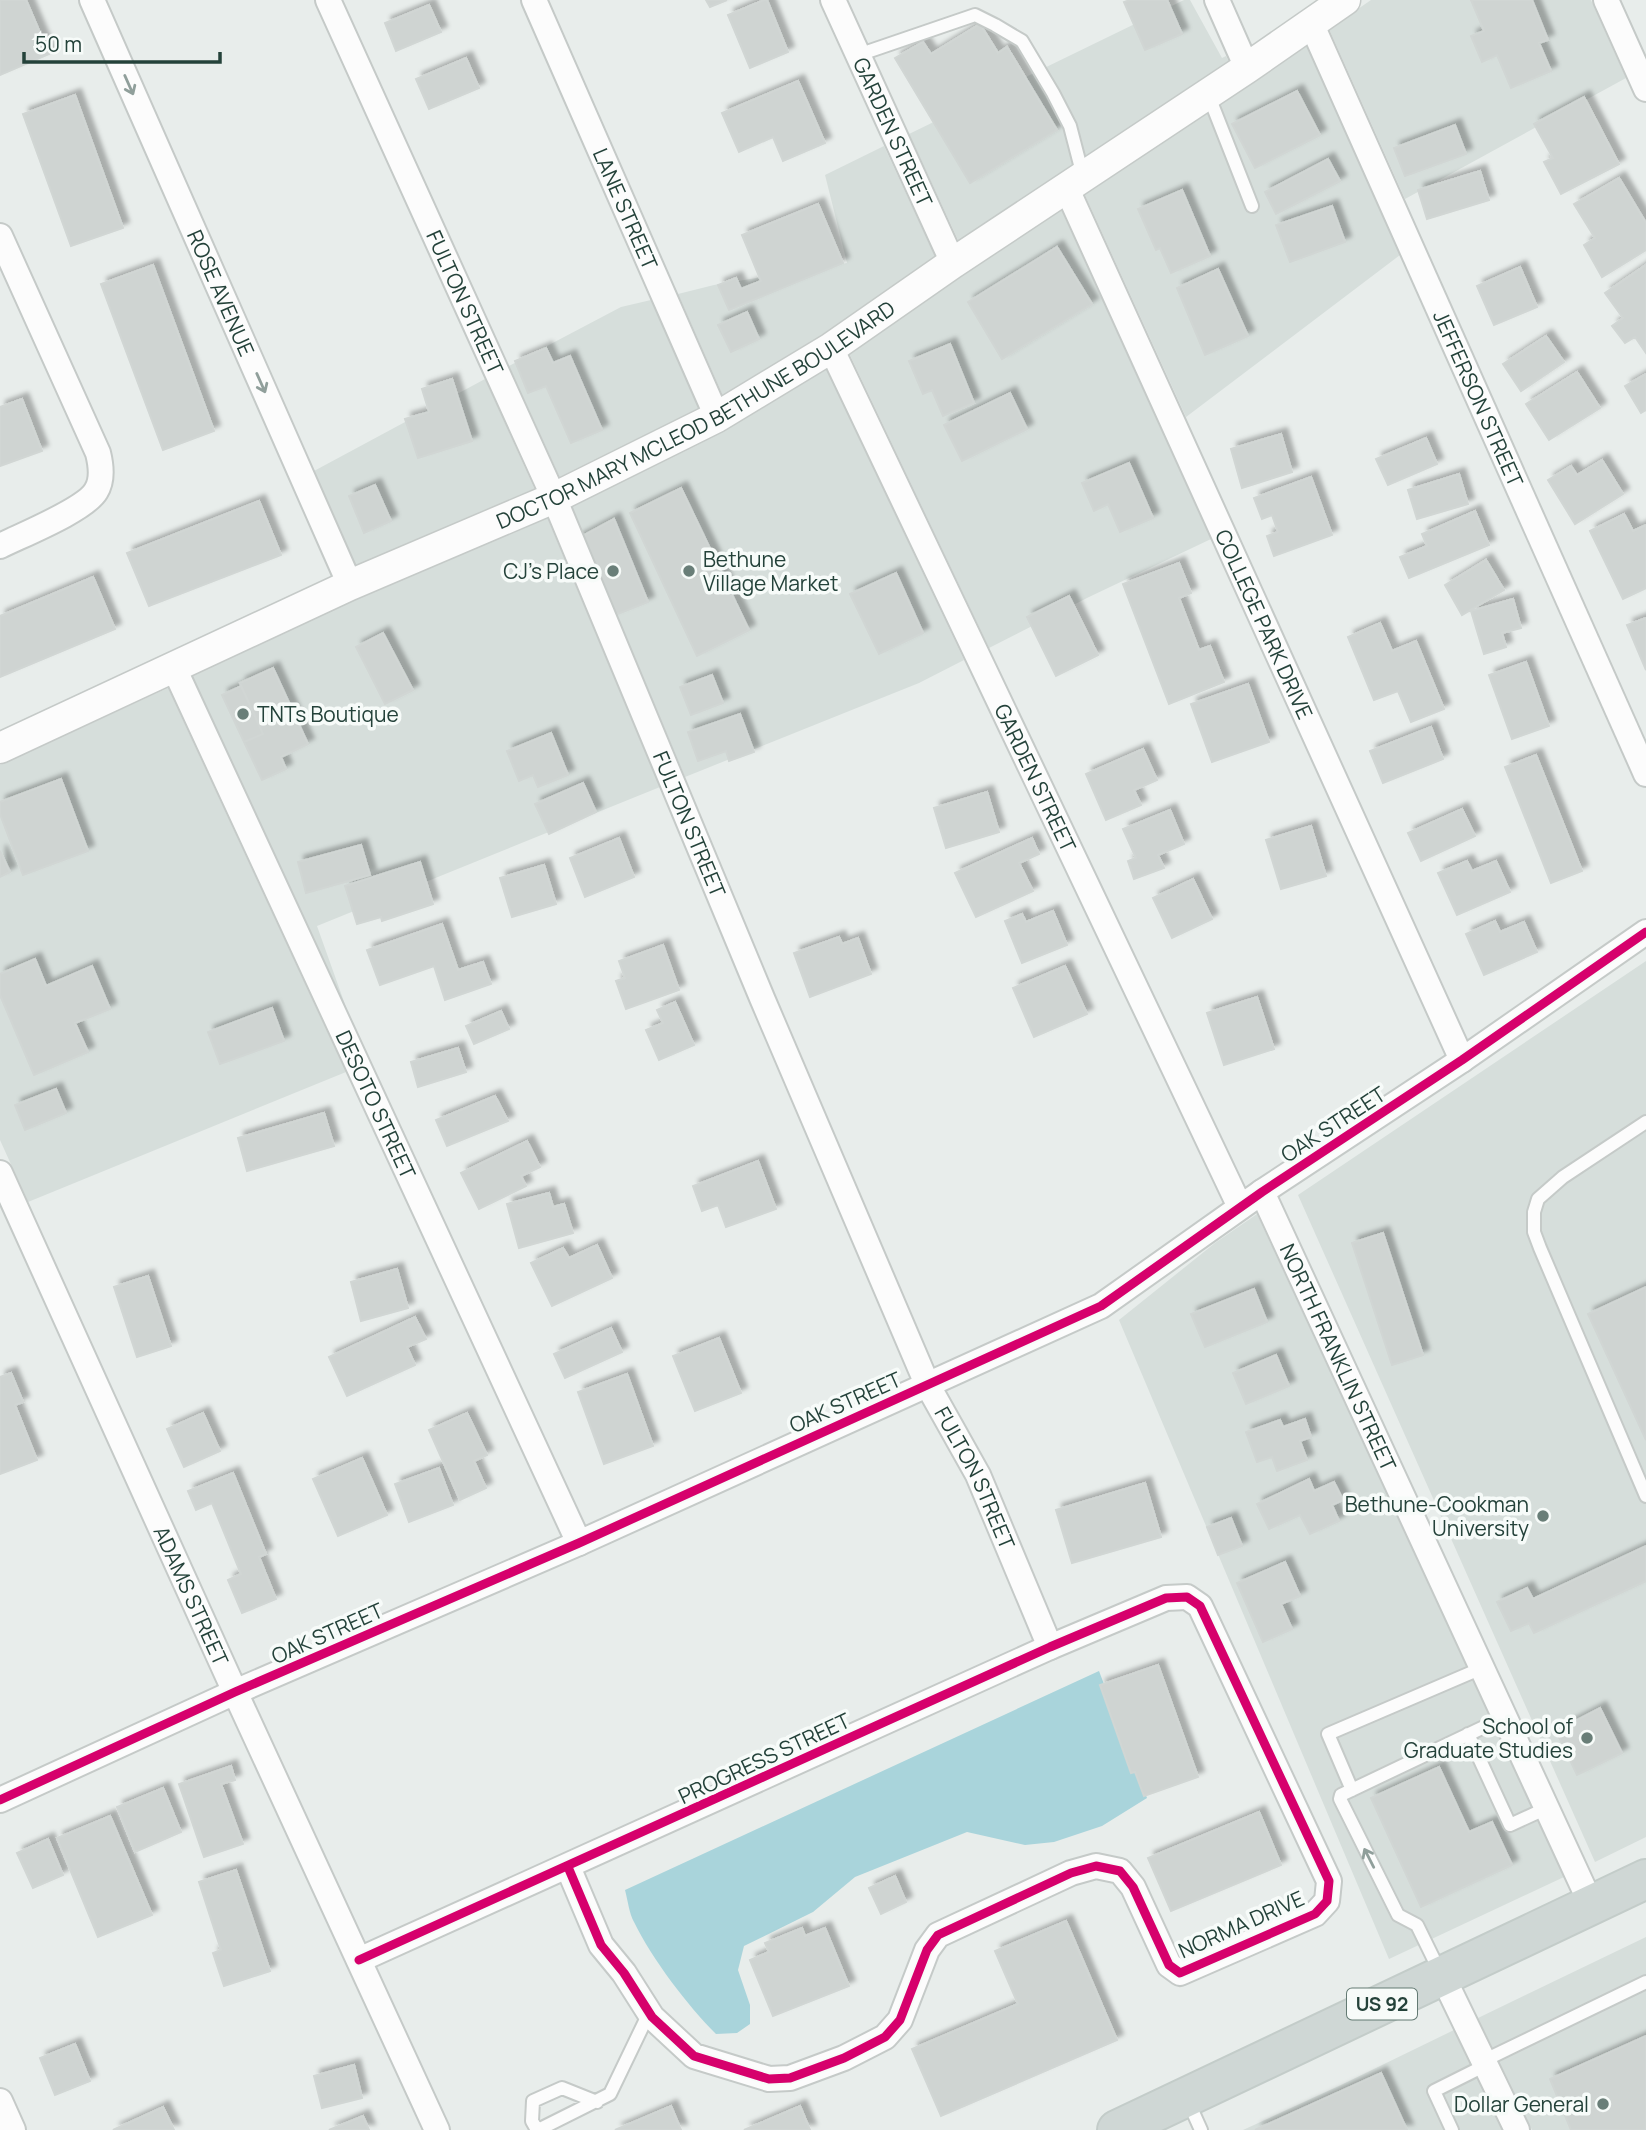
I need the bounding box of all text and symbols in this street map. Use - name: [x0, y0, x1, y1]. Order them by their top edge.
- scale bar: [24, 21, 220, 65]
- text: 50 m: [35, 30, 82, 58]
- street label: GARDEN STREET: [847, 53, 940, 211]
- one-way arrow: [124, 74, 137, 95]
- street label: LANE STREET: [587, 144, 665, 274]
- street label: ROSE AVENUE: [181, 225, 261, 360]
- street label: FULTON STREET: [420, 226, 510, 379]
- street label: DOCTOR MARY MCLEOD BETHUNE BOULEVARD: [492, 294, 900, 535]
- street label: JEFFERSON STREET: [1427, 306, 1530, 491]
- one-way arrow: [255, 372, 268, 393]
- street label: COLLEGE PARK DRIVE: [1209, 525, 1319, 723]
- place label: Bethune Village Market: [703, 545, 838, 597]
- place label: CJ's Place: [503, 557, 599, 585]
- marker: CJ's Place: [605, 563, 621, 579]
- marker: Bethune Village Market: [681, 563, 697, 579]
- street label: GARDEN STREET: [988, 699, 1083, 857]
- place label: TNTs Boutique: [257, 700, 399, 728]
- marker: TNTs Boutique: [235, 706, 251, 722]
- street label: FULTON STREET: [647, 747, 733, 902]
- street label: DESOTO STREET: [330, 1026, 423, 1184]
- street label: OAK STREET: [1275, 1079, 1391, 1168]
- street label: NORTH FRANKLIN STREET: [1274, 1239, 1403, 1476]
- street label: OAK STREET: [785, 1365, 906, 1439]
- street label: FULTON STREET: [928, 1402, 1022, 1554]
- place label: Bethune-Cookman University: [1345, 1490, 1529, 1542]
- marker: Bethune-Cookman University: [1535, 1508, 1551, 1524]
- street label: ADAMS STREET: [148, 1521, 235, 1670]
- street label: OAK STREET: [267, 1596, 388, 1670]
- street label: PROGRESS STREET: [674, 1706, 855, 1810]
- place label: School of Graduate Studies: [1404, 1712, 1574, 1764]
- marker: School of Graduate Studies: [1579, 1730, 1595, 1746]
- one-way arrow: [1361, 1848, 1375, 1869]
- street label: NORMA DRIVE: [1174, 1884, 1308, 1964]
- road number: US 92: [1347, 1988, 1417, 2020]
- place label: Dollar General: [1454, 2090, 1589, 2118]
- marker: Dollar General: [1595, 2096, 1611, 2112]

